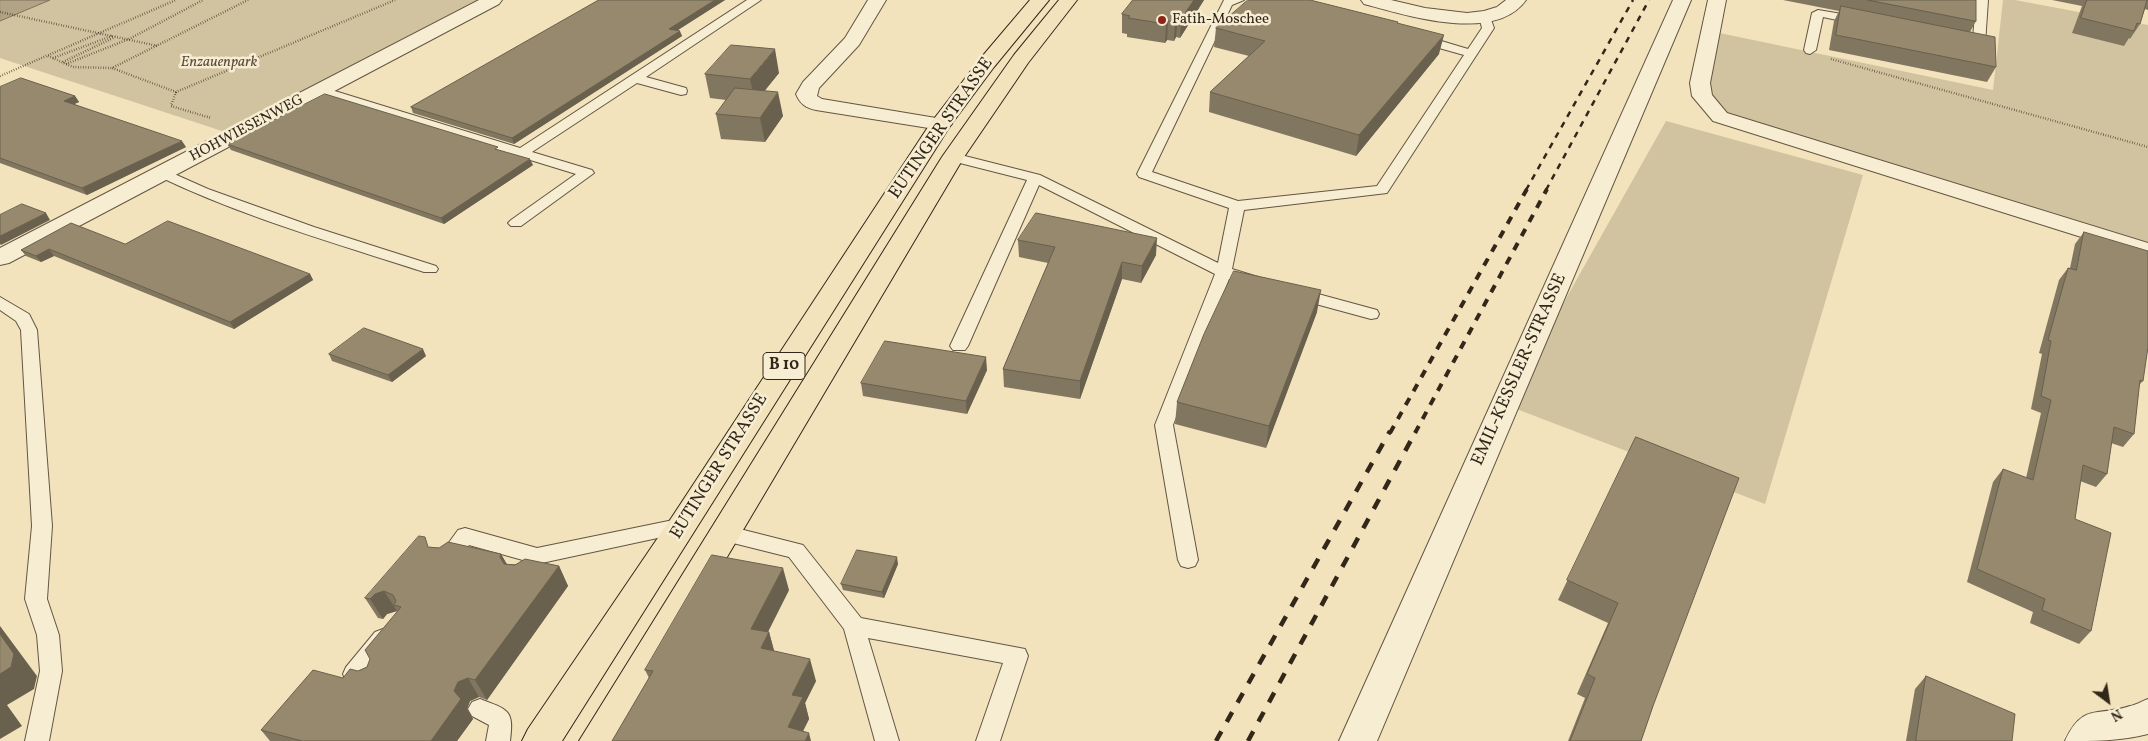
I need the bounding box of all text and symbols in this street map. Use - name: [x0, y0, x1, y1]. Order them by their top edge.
- place label: Fatih-Moschee: [1172, 11, 1269, 29]
- marker: Fatih-Moschee: [1156, 14, 1168, 26]
- park label: Enzauenpark: [180, 54, 258, 72]
- street label: EUTINGER STRASSE: [885, 54, 999, 204]
- street label: HOHWIESENWEG: [187, 91, 307, 167]
- street label: EMIL-KESSLER-STRASSE: [1468, 271, 1572, 469]
- road number: B 10: [763, 352, 805, 380]
- street label: EUTINGER STRASSE: [666, 390, 774, 544]
- north arrow: [2083, 676, 2133, 726]
- text: N: [2107, 704, 2125, 725]

